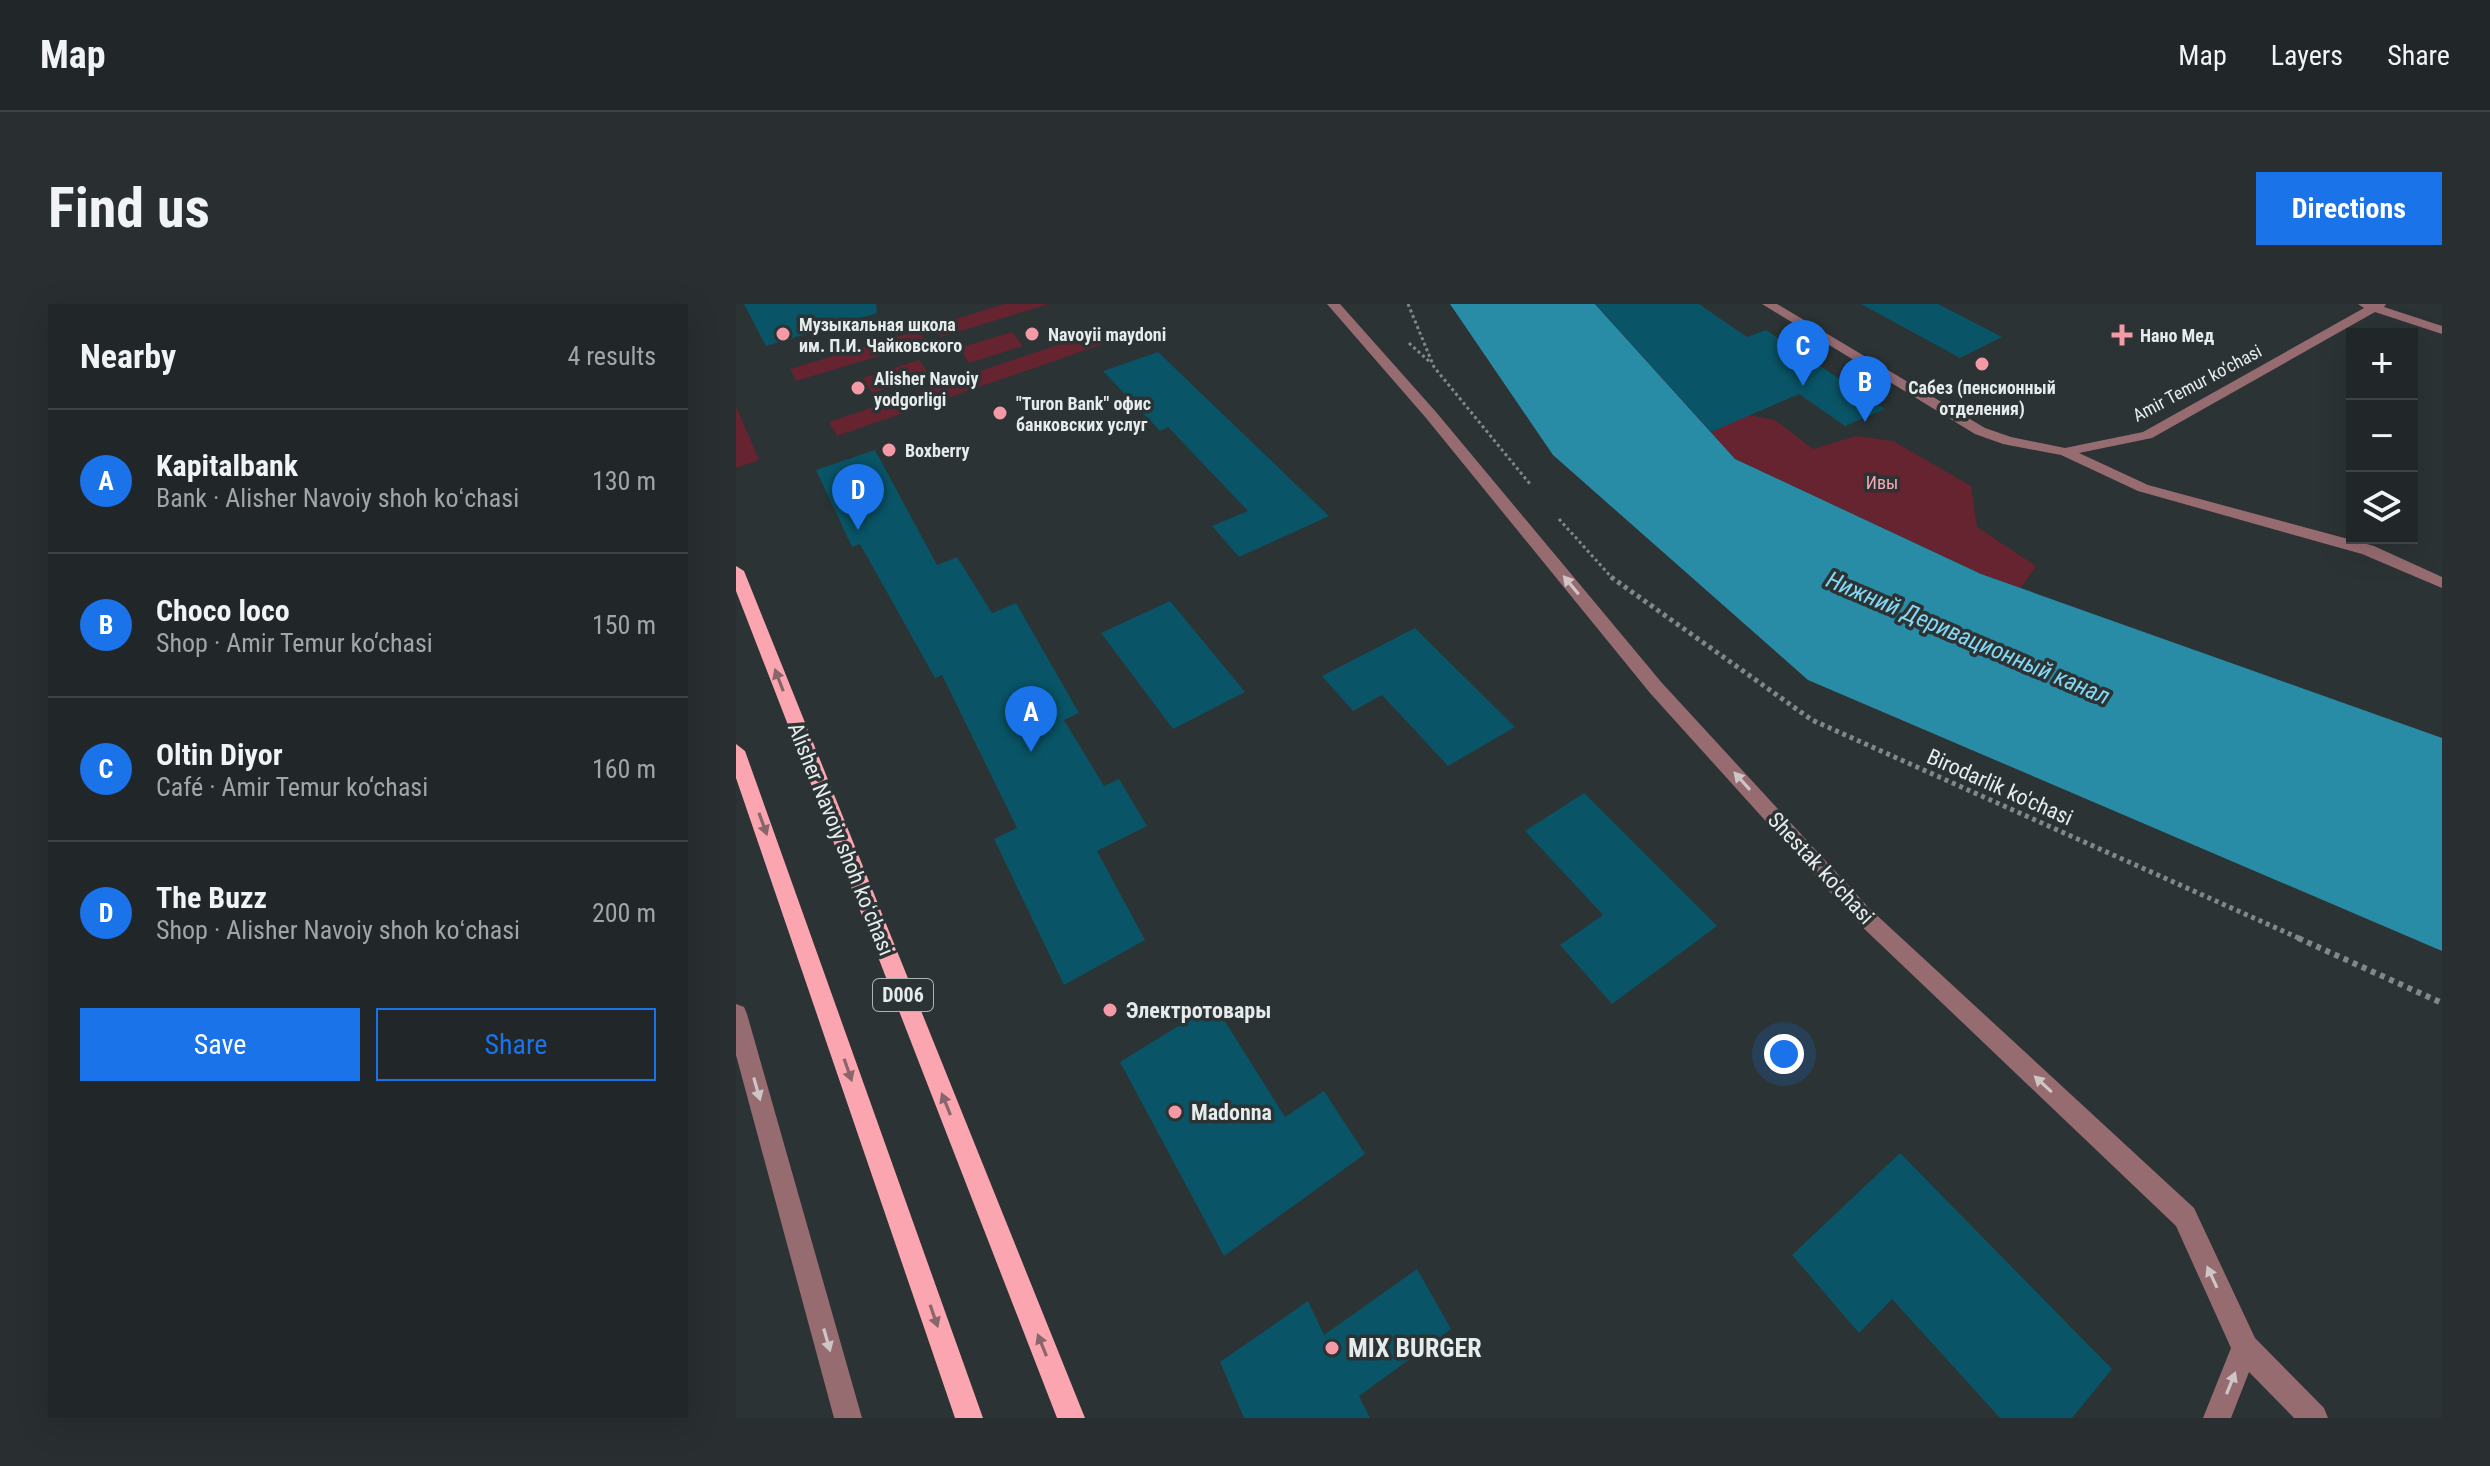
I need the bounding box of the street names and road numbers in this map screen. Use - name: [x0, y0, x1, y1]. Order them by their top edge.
- street label: Amir Temur ko‘chasi: [2129, 340, 2265, 426]
- street label: Alisher Navoiy shoh koʻchasi: [783, 719, 899, 959]
- street label: Birodarlik ko'chasi: [1923, 744, 2077, 830]
- street label: Shestak ko'chasi: [1763, 807, 1879, 929]
- road number: D006: [873, 979, 933, 1011]

